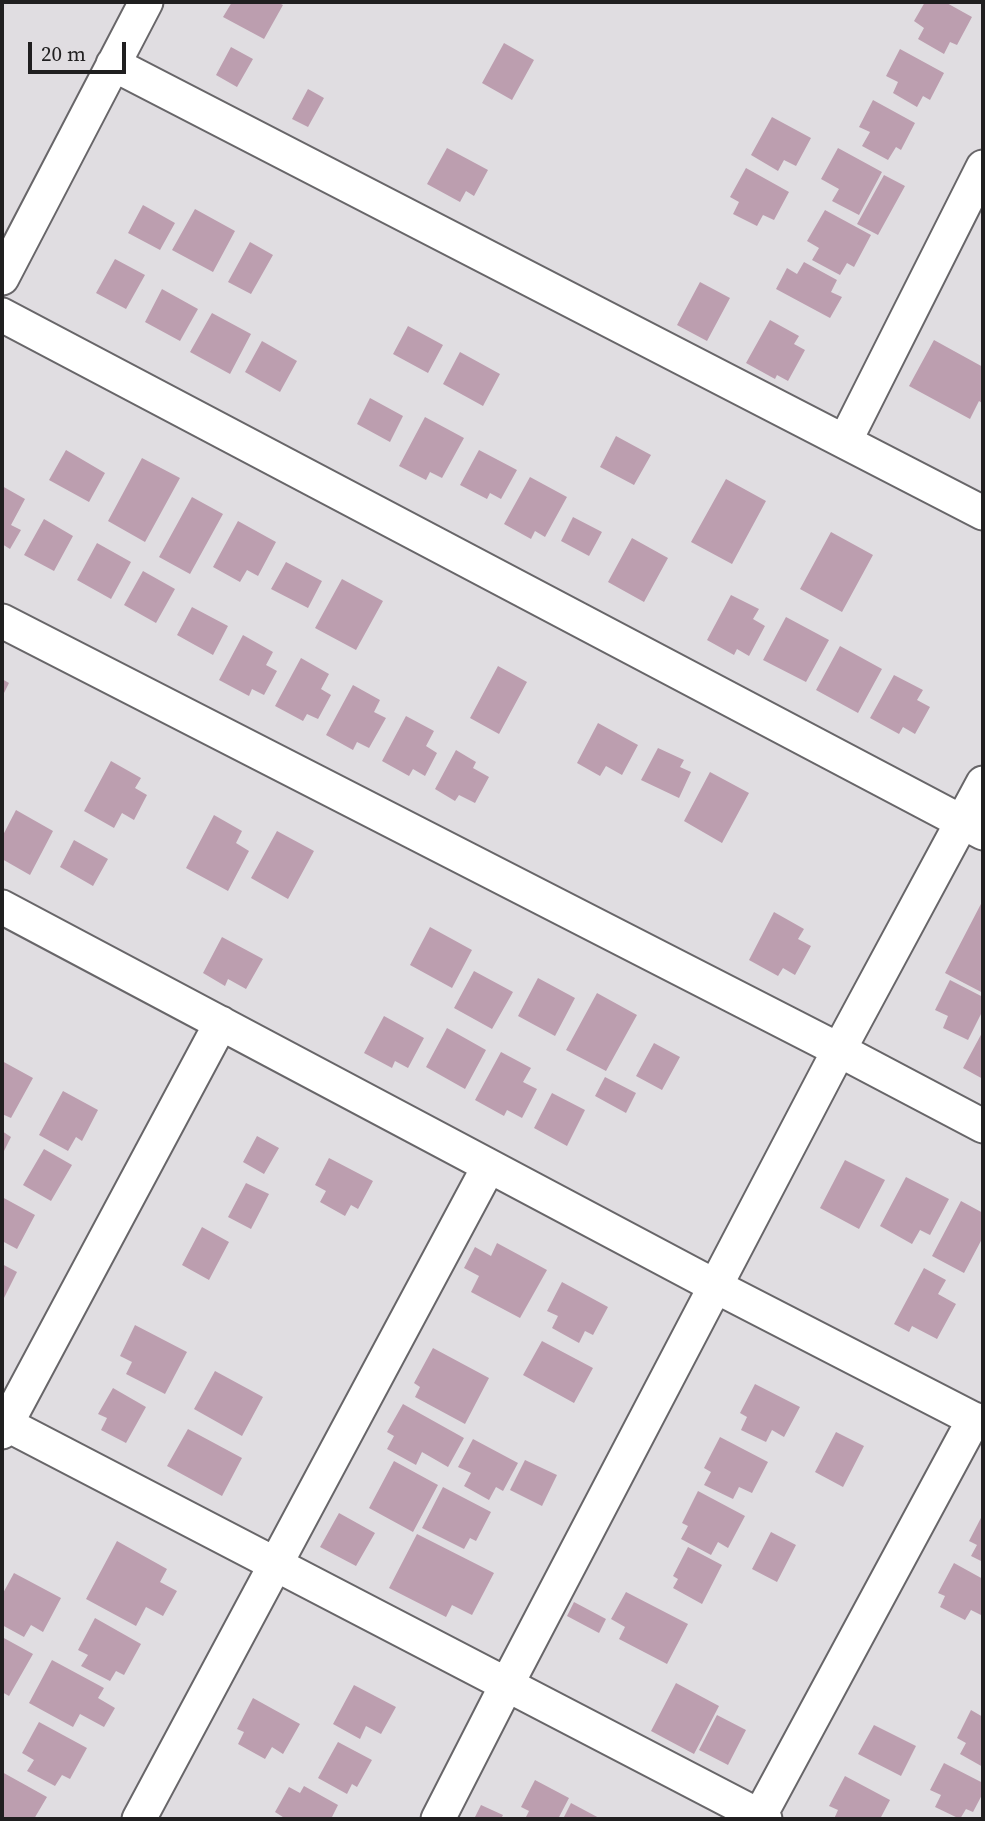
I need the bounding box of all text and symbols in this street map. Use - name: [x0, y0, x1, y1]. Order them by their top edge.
- scale bar: [32, 28, 130, 72]
- text: 20 m: [41, 39, 86, 68]

